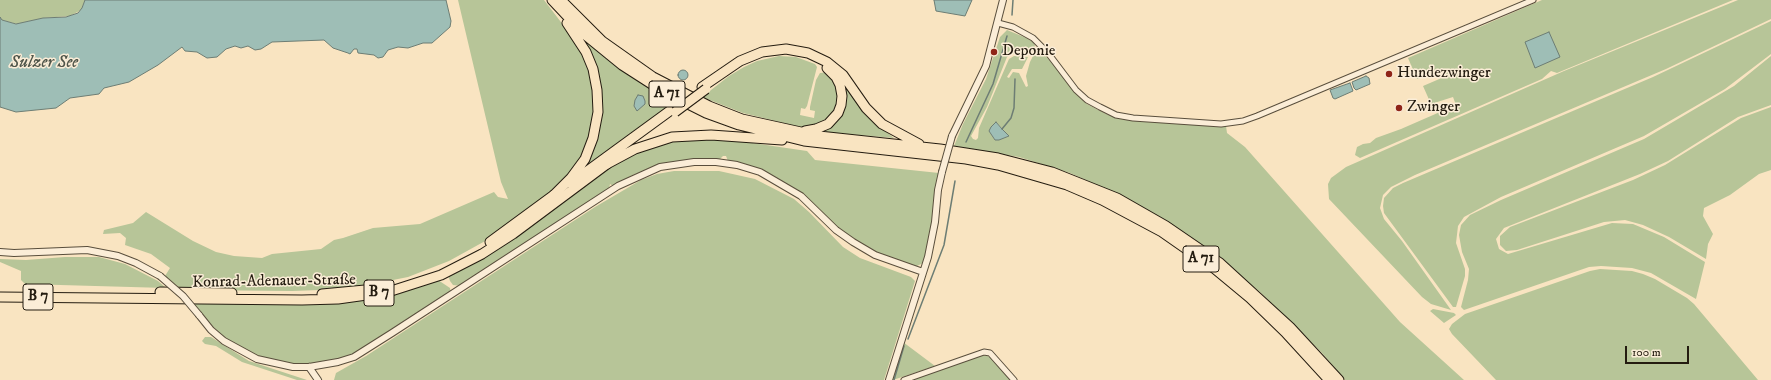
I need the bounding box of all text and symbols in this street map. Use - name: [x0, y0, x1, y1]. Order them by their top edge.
- place label: Deponie: [1002, 42, 1055, 62]
- marker: Deponie: [989, 47, 999, 57]
- water label: Sulzer See: [10, 53, 78, 73]
- place label: Hundezwinger: [1397, 64, 1491, 84]
- marker: Hundezwinger: [1384, 69, 1394, 79]
- road number: A 71: [649, 81, 685, 107]
- place label: Zwinger: [1407, 98, 1460, 118]
- marker: Zwinger: [1394, 103, 1404, 113]
- road number: A 71: [1183, 246, 1219, 272]
- street label: Konrad-Adenauer-Straße: [192, 271, 356, 293]
- road number: B 7: [364, 280, 394, 306]
- road number: B 7: [23, 284, 53, 310]
- scale bar: [1627, 338, 1691, 364]
- text: 100 m: [1632, 345, 1661, 360]

